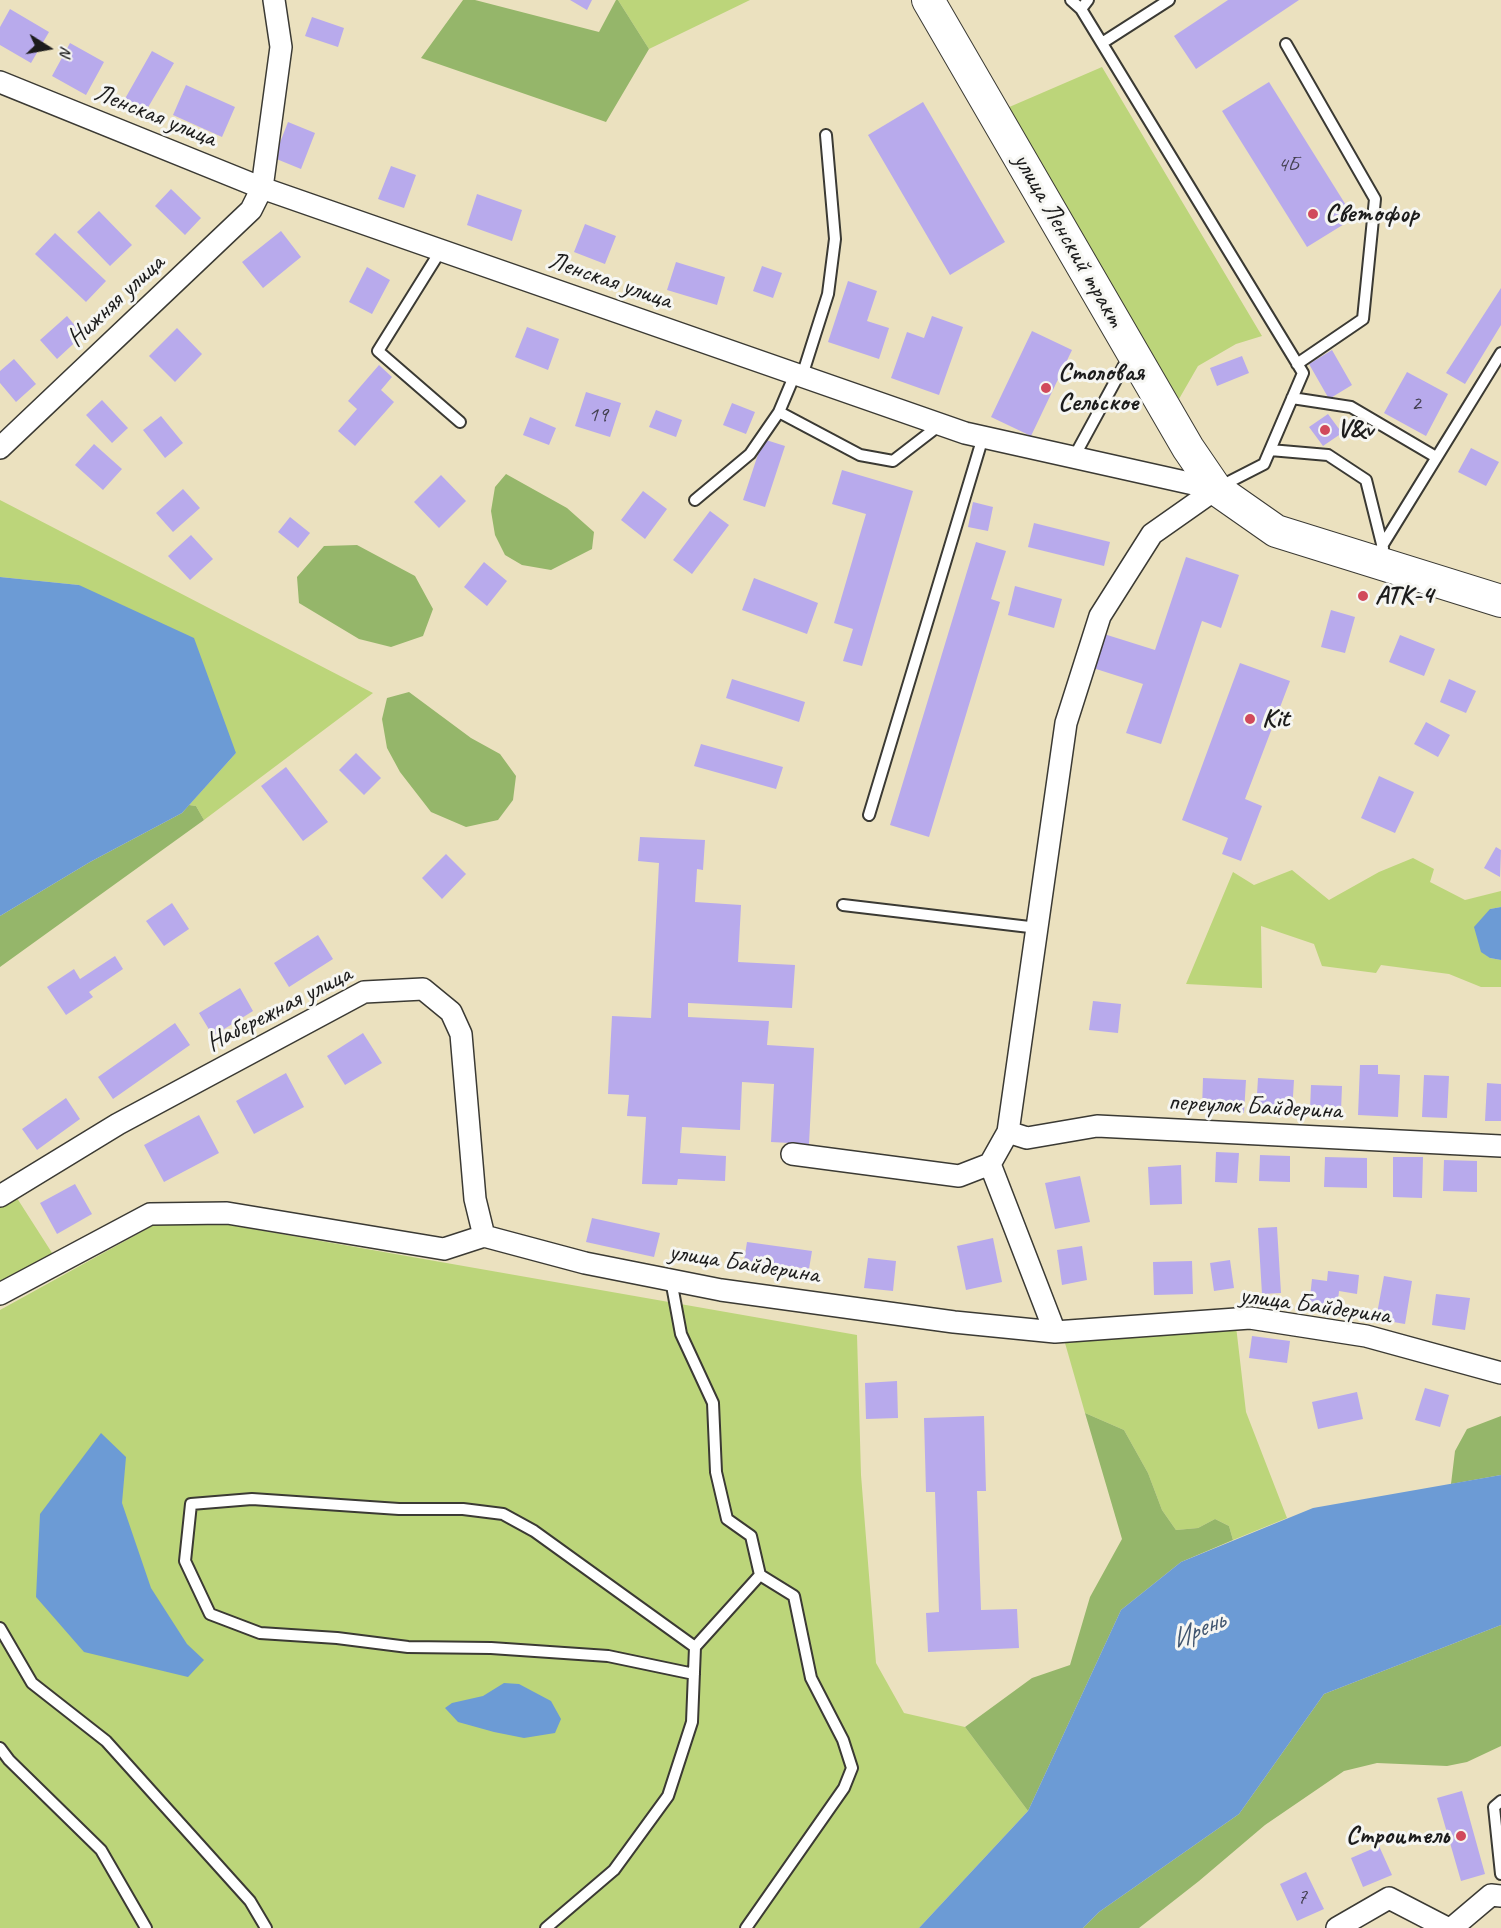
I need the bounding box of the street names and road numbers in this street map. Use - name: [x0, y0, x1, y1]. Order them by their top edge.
- street label: Ленская улица: [90, 77, 220, 155]
- street label: улица Ленский тракт: [1006, 148, 1130, 332]
- street label: Ленская улица: [544, 245, 676, 317]
- street label: Нижняя улица: [61, 248, 171, 354]
- street label: Набережная улица: [201, 959, 357, 1059]
- street label: переулок Байдерина: [1167, 1087, 1343, 1127]
- street label: улица Байдерина: [667, 1237, 821, 1291]
- street label: улица Байдерина: [1238, 1280, 1392, 1332]

